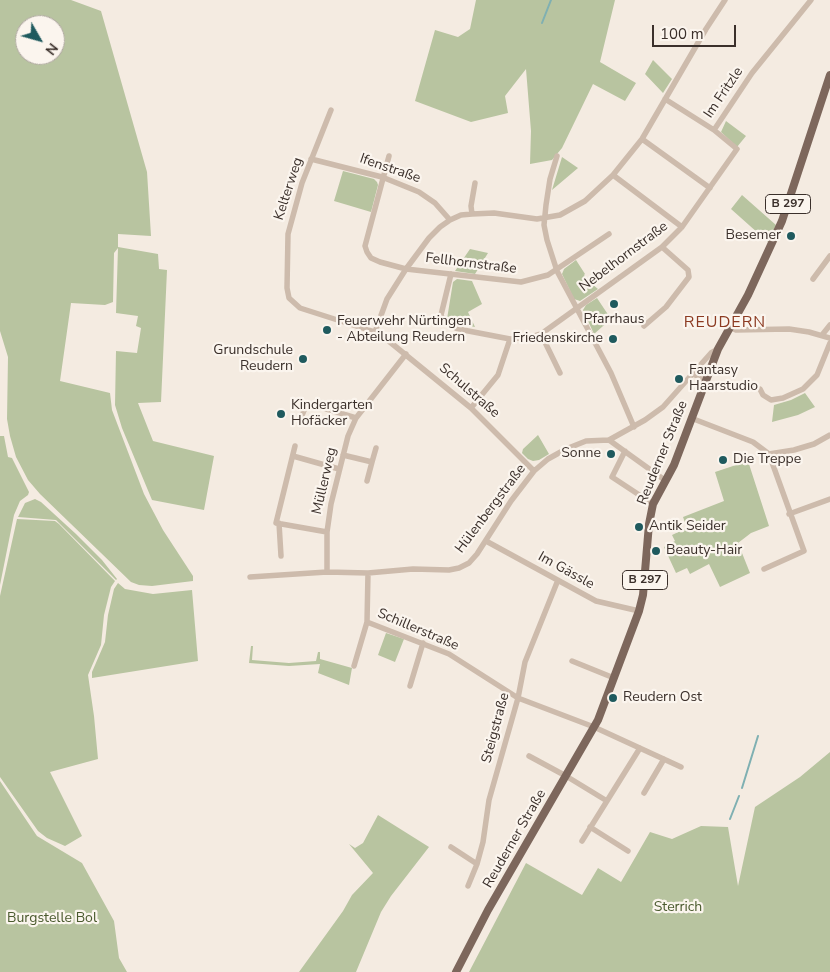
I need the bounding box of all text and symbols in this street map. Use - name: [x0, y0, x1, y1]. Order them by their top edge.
- north arrow: [15, 15, 65, 65]
- scale bar: [655, 15, 739, 47]
- text: 100 m: [660, 24, 704, 44]
- text: N: [41, 39, 62, 59]
- street label: Im Fritzle: [701, 64, 747, 122]
- street label: Ifenstraße: [357, 151, 423, 187]
- street label: Kelterweg: [271, 155, 307, 223]
- road number: B 297: [766, 194, 810, 213]
- street label: Nebelhornstraße: [577, 218, 671, 296]
- place label: Besemer: [725, 228, 781, 244]
- marker: Besemer: [785, 230, 797, 242]
- street label: Fellhornstraße: [424, 250, 518, 278]
- marker: Pfarrhaus: [608, 298, 620, 310]
- place label: Pfarrhaus: [584, 312, 644, 328]
- district label: REUDERN: [683, 313, 767, 333]
- place label: Feuerwehr Nürtingen - Abteilung Reudern: [337, 314, 472, 347]
- marker: Feuerwehr Nürtingen - Abteilung Reudern: [321, 324, 333, 336]
- place label: Friedenskirche: [512, 331, 603, 347]
- marker: Friedenskirche: [607, 333, 619, 345]
- place label: Grundschule Reudern: [213, 343, 293, 376]
- marker: Grundschule Reudern: [297, 353, 309, 365]
- street label: Schulstraße: [435, 360, 503, 422]
- place label: Fantasy Haarstudio: [689, 363, 758, 396]
- marker: Fantasy Haarstudio: [673, 373, 685, 385]
- place label: Kindergarten Hofäcker: [291, 398, 373, 431]
- street label: Reuderner Straße: [634, 398, 692, 508]
- marker: Kindergarten Hofäcker: [275, 408, 287, 420]
- street label: Müllerweg: [309, 446, 341, 516]
- place label: Sonne: [561, 446, 601, 462]
- marker: Sonne: [605, 448, 617, 460]
- place label: Die Treppe: [733, 452, 801, 468]
- marker: Die Treppe: [717, 454, 729, 466]
- street label: Hülenbergstraße: [452, 461, 530, 557]
- place label: Antik Seider: [649, 519, 726, 535]
- marker: Antik Seider: [633, 521, 645, 533]
- place label: Beauty-Hair: [666, 543, 742, 559]
- marker: Beauty-Hair: [650, 545, 662, 557]
- street label: Im Gässle: [535, 549, 597, 593]
- road number: B 297: [622, 570, 668, 590]
- street label: Schillerstraße: [375, 605, 461, 655]
- place label: Reudern Ost: [623, 690, 702, 706]
- street label: Steigstraße: [479, 691, 513, 765]
- marker: Reudern Ost: [607, 692, 619, 704]
- street label: Reuderner Straße: [480, 787, 550, 891]
- park label: Sterrich: [654, 900, 702, 916]
- park label: Burgstelle Bol: [7, 911, 97, 927]

